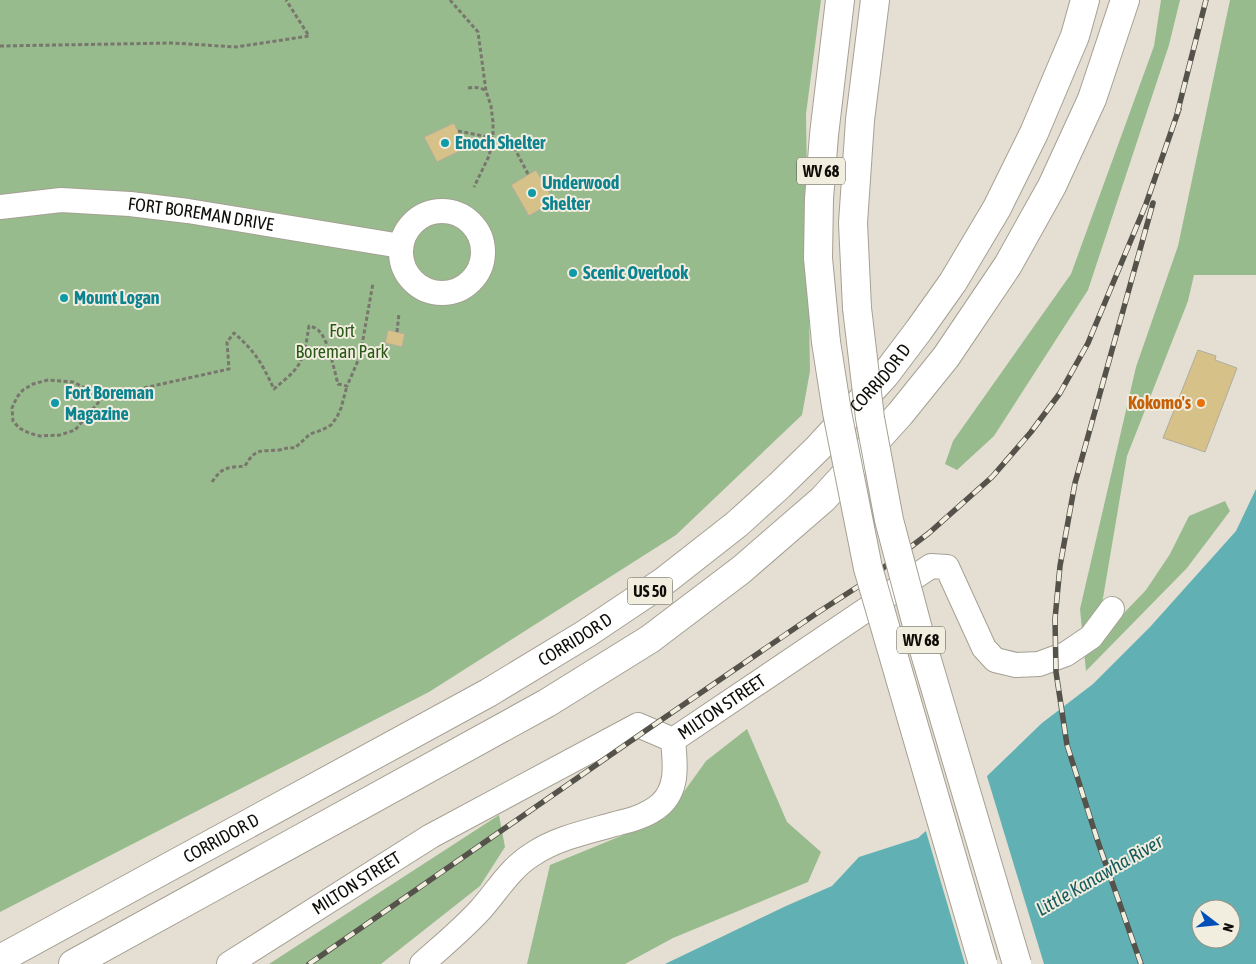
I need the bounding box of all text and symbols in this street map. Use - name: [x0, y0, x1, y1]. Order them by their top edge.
- place label: Enoch Shelter: [455, 132, 546, 153]
- marker: Enoch Shelter: [439, 137, 451, 149]
- road number: WV 68: [797, 158, 845, 185]
- place label: Underwood Shelter: [542, 172, 619, 214]
- marker: Underwood Shelter: [526, 187, 538, 199]
- street label: FORT BOREMAN DRIVE: [127, 193, 276, 235]
- place label: Scenic Overlook: [583, 262, 689, 283]
- marker: Scenic Overlook: [567, 267, 579, 279]
- place label: Mount Logan: [74, 287, 160, 308]
- marker: Mount Logan: [58, 292, 70, 304]
- park label: Fort Boreman Park: [295, 320, 389, 362]
- street label: CORRIDOR D: [845, 339, 915, 416]
- place label: Fort Boreman Magazine: [65, 382, 154, 424]
- place label: Kokomo's: [1128, 392, 1192, 413]
- marker: Fort Boreman Magazine: [49, 397, 61, 409]
- marker: Kokomo's: [1195, 397, 1207, 409]
- road number: US 50: [628, 578, 672, 604]
- street label: CORRIDOR D: [534, 608, 616, 670]
- road number: WV 68: [897, 626, 945, 654]
- street label: MILTON STREET: [674, 670, 769, 744]
- street label: CORRIDOR D: [180, 809, 263, 867]
- water label: Little Kanawha River: [1032, 829, 1167, 920]
- street label: MILTON STREET: [308, 847, 405, 919]
- north arrow: [1191, 899, 1241, 949]
- text: N: [1220, 921, 1237, 934]

